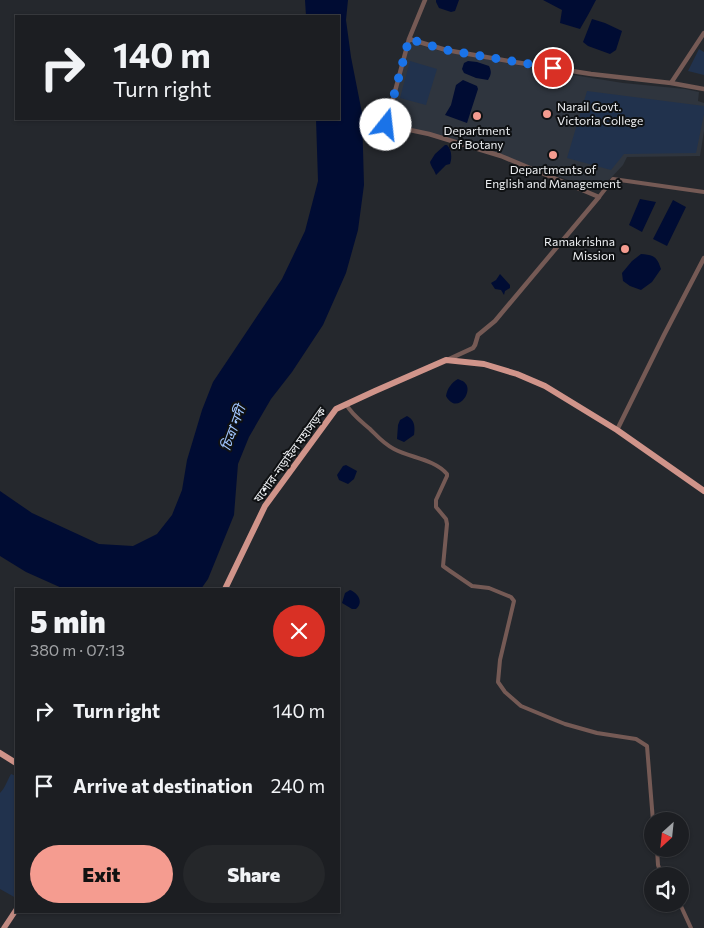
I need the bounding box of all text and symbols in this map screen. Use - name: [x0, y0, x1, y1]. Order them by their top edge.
- text: 140 m: [113, 32, 211, 75]
- icon: right: [30, 35, 95, 100]
- pin: [532, 47, 574, 89]
- icon: arrive: [539, 54, 567, 82]
- text: Turn right: [113, 75, 211, 102]
- position arrow: [359, 98, 411, 150]
- place label: Narail Govt. Victoria College: [557, 99, 643, 127]
- marker: Narail Govt. Victoria College: [541, 108, 553, 120]
- marker: Department of Botany: [471, 110, 483, 122]
- place label: Department of Botany: [444, 123, 511, 151]
- marker: Departments of English and Management: [547, 149, 559, 161]
- place label: Departments of English and Management: [485, 162, 621, 190]
- place label: Ramakrishna Mission: [544, 234, 615, 262]
- marker: Ramakrishna Mission: [619, 243, 631, 255]
- water label: চিত্রা নদী: [217, 400, 250, 453]
- street label: যশোর-নড়াইল মহাসড়ক: [249, 404, 329, 506]
- text: 5 min: [30, 602, 106, 639]
- button: close: [273, 605, 325, 657]
- text: 380 m · 07:13: [30, 640, 125, 659]
- icon: right: [30, 697, 58, 725]
- text: Turn right: [73, 699, 160, 722]
- text: 140 m: [273, 699, 325, 722]
- icon: arrive: [30, 772, 58, 800]
- text: Arrive at destination: [73, 774, 253, 797]
- text: 240 m: [271, 774, 325, 797]
- north arrow: [644, 812, 689, 858]
- map controls: [644, 812, 689, 912]
- button: Exit: [30, 845, 173, 903]
- button: Share: [183, 845, 325, 903]
- button: sound: [644, 867, 689, 912]

